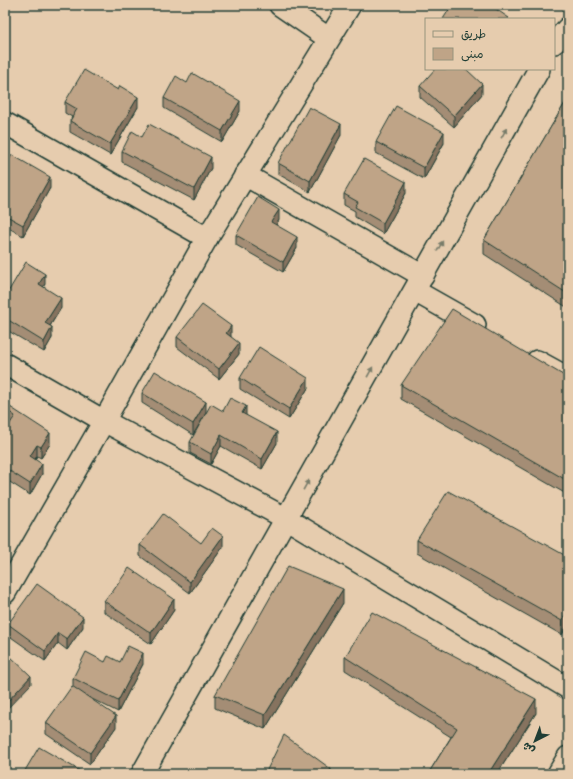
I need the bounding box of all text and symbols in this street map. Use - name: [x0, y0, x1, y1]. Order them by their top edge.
- legend: [425, 18, 555, 70]
- text: طريق: [461, 27, 486, 42]
- text: مبنى: [461, 47, 484, 62]
- one-way arrow: [500, 127, 507, 139]
- one-way arrow: [436, 240, 443, 252]
- one-way arrow: [366, 366, 373, 378]
- one-way arrow: [303, 479, 309, 491]
- north arrow: [515, 721, 555, 761]
- text: ش: [520, 739, 537, 757]

